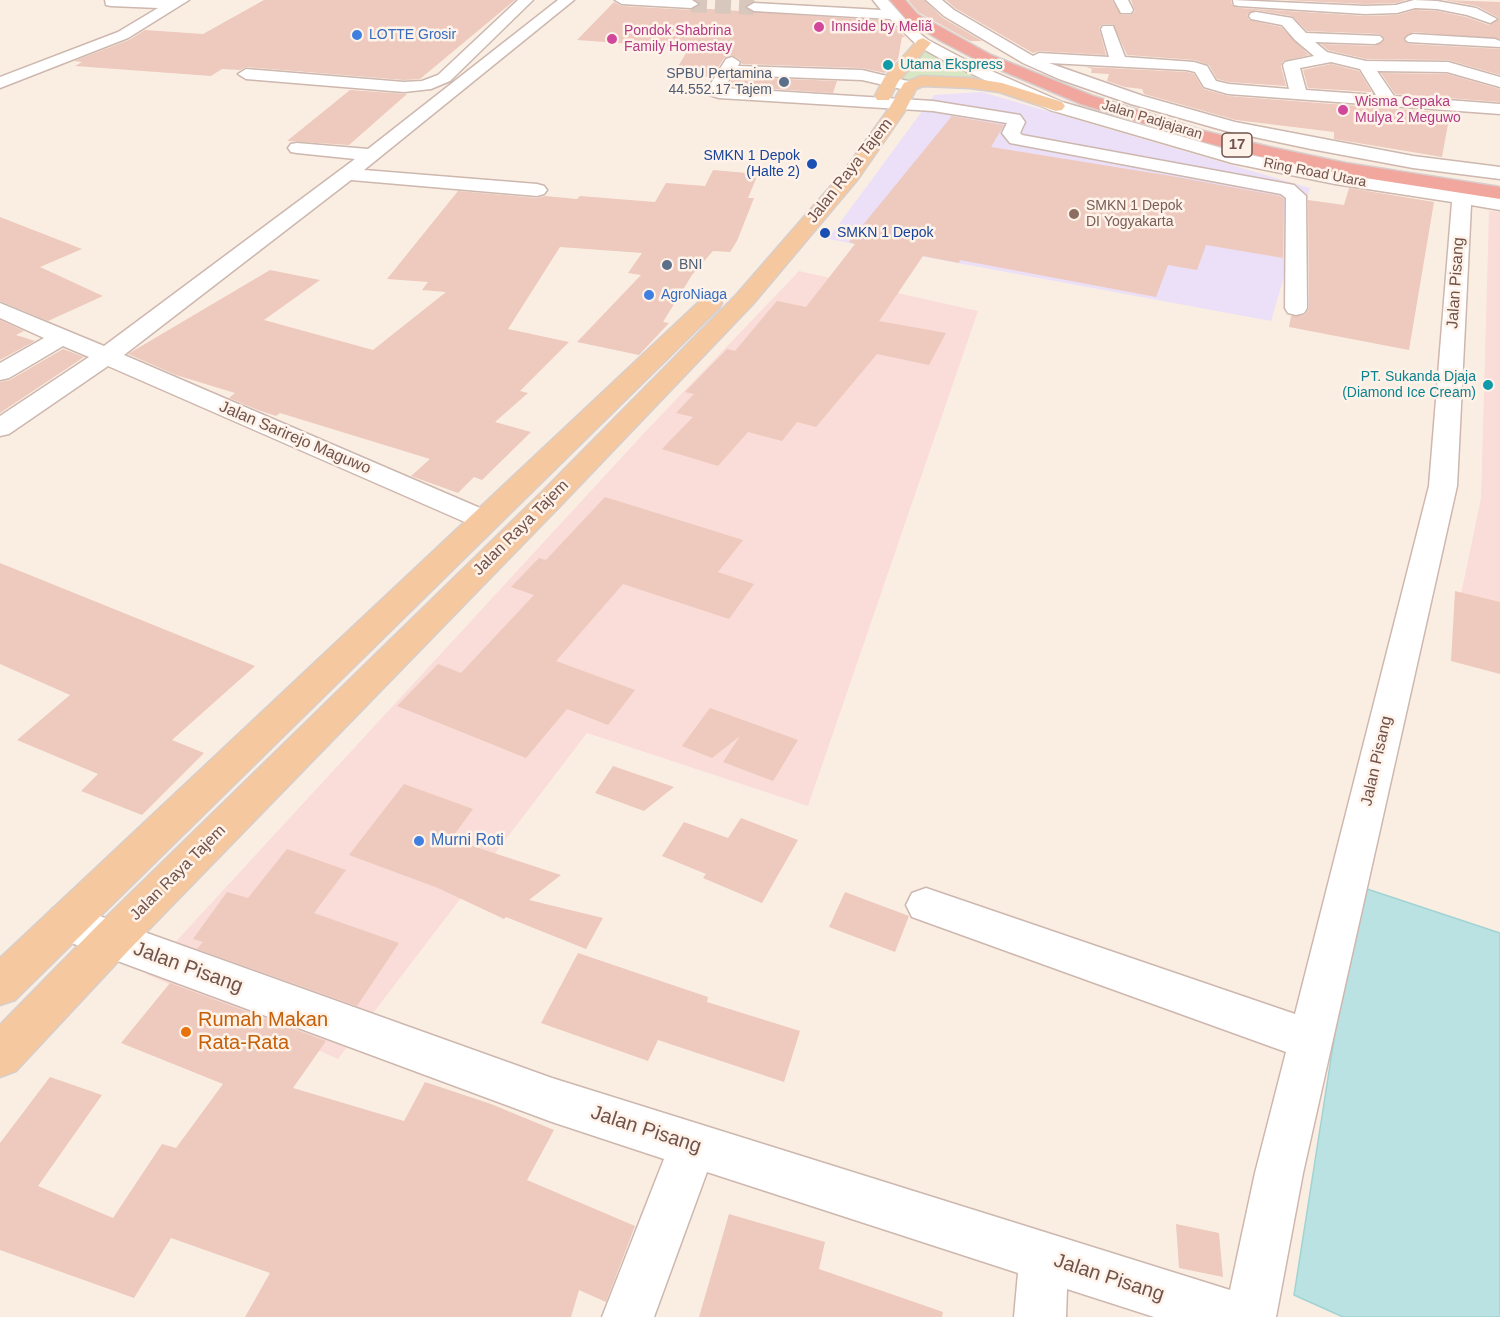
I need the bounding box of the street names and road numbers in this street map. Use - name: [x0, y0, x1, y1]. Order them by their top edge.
- street label: Jalan Padjajaran: [1100, 97, 1204, 143]
- street label: Jalan Raya Tajem: [803, 115, 897, 227]
- road number: 17: [1222, 133, 1252, 157]
- street label: Ring Road Utara: [1262, 155, 1368, 191]
- street label: Jalan Pisang: [1443, 237, 1469, 329]
- street label: Jalan Sarirejo Maguwo: [216, 397, 374, 479]
- street label: Jalan Raya Tajem: [469, 476, 573, 580]
- street label: Jalan Pisang: [1357, 714, 1397, 808]
- street label: Jalan Raya Tajem: [126, 821, 230, 925]
- street label: Jalan Pisang: [130, 937, 246, 999]
- street label: Jalan Pisang: [588, 1101, 704, 1159]
- street label: Jalan Pisang: [1051, 1249, 1167, 1307]

